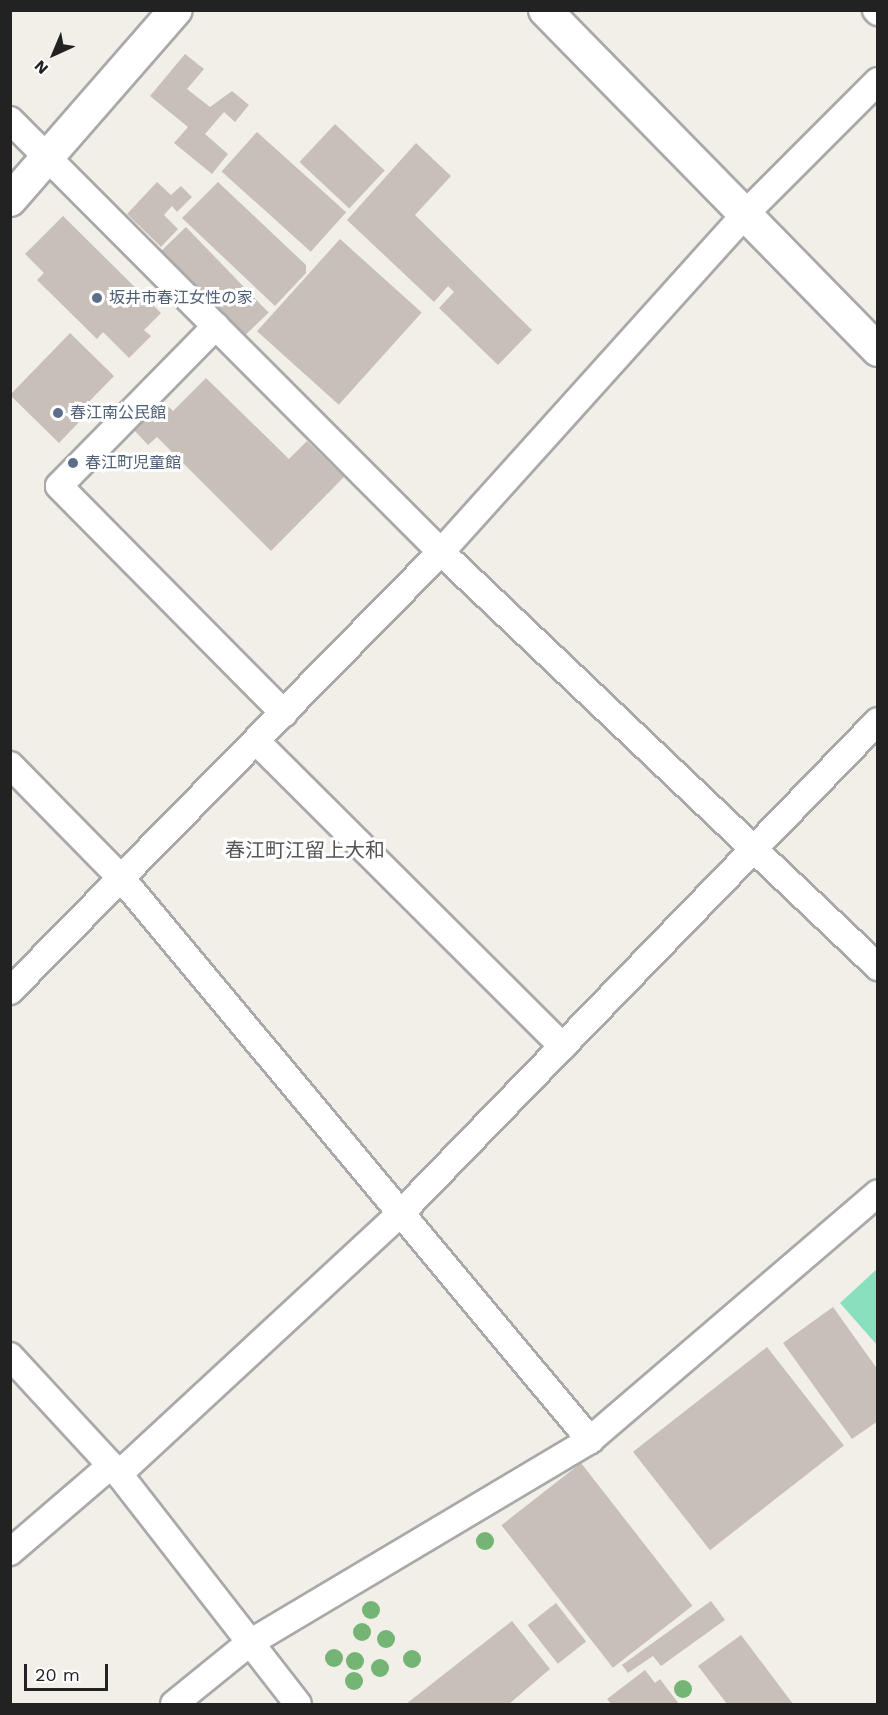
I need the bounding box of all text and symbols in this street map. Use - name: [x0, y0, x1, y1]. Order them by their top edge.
- north arrow: [24, 24, 84, 84]
- text: N: [30, 56, 52, 78]
- place label: 坂井市春江女性の家: [109, 288, 253, 308]
- marker: 坂井市春江女性の家: [90, 291, 104, 305]
- place label: 春江南公民館: [70, 403, 166, 423]
- marker: 春江南公民館: [51, 406, 65, 420]
- place label: 春江町児童館: [85, 453, 181, 473]
- marker: 春江町児童館: [66, 456, 80, 470]
- district label: 春江町江留上大和: [225, 838, 385, 862]
- scale bar: [27, 1652, 111, 1690]
- text: 20 m: [35, 1664, 80, 1685]

